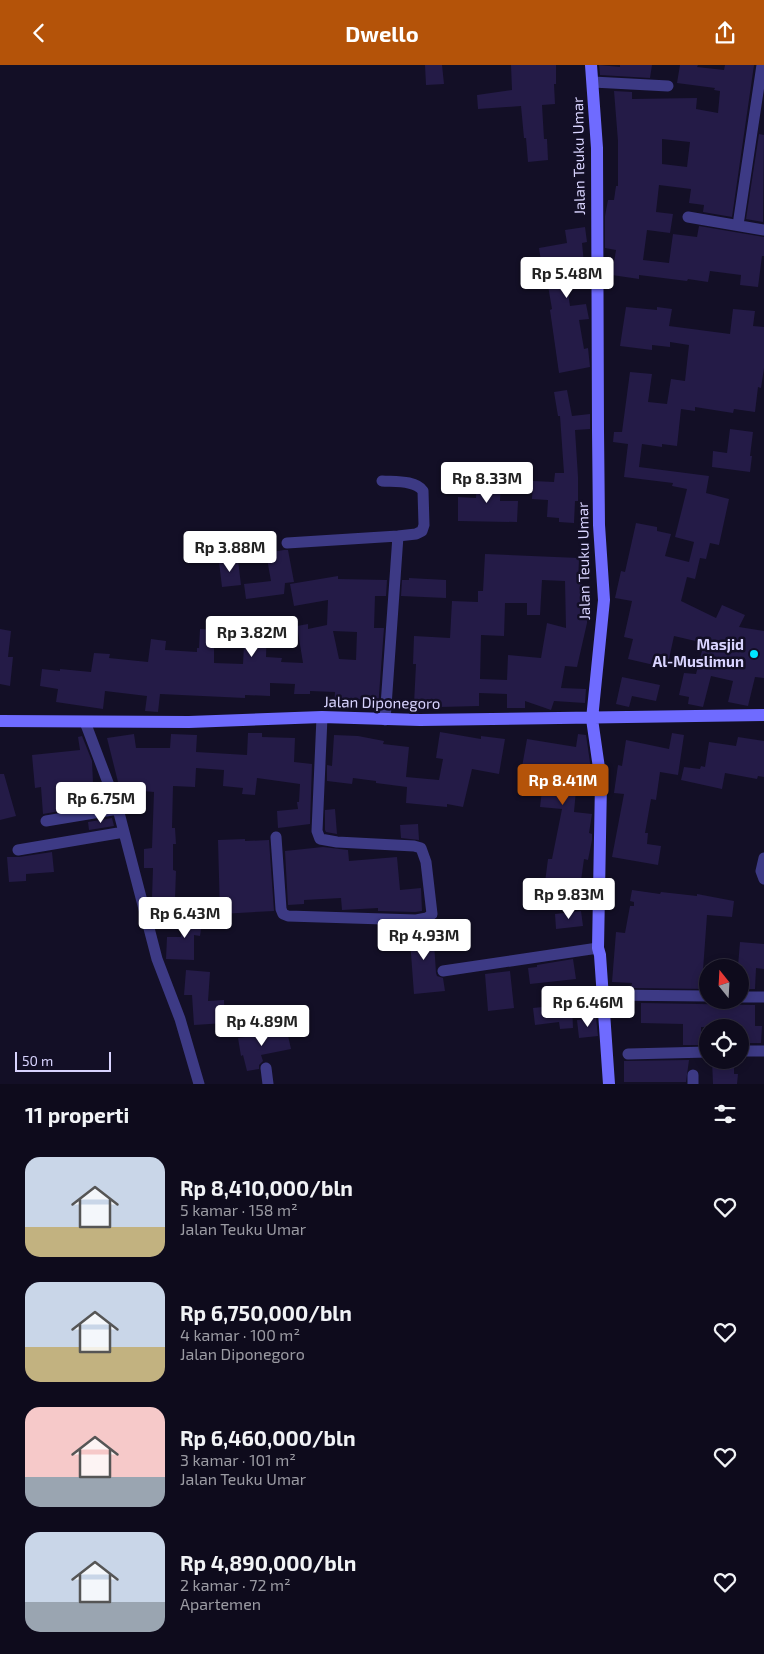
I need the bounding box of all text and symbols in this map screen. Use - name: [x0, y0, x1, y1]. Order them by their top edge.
- icon: back: [25, 19, 53, 47]
- icon: share: [711, 19, 739, 47]
- text: Dwello: [345, 20, 419, 46]
- street label: Jalan Teuku Umar: [568, 97, 588, 215]
- pin: Rp 5.48M: [515, 257, 619, 299]
- text: Rp 5.48M: [532, 263, 602, 282]
- pin: Rp 8.33M: [435, 461, 539, 504]
- text: Rp 8.33M: [452, 468, 522, 487]
- street label: Jalan Teuku Umar: [573, 502, 593, 620]
- pin: Rp 3.88M: [178, 531, 282, 573]
- text: Rp 3.88M: [195, 537, 265, 556]
- pin: Rp 3.82M: [200, 615, 304, 658]
- text: Rp 3.82M: [217, 622, 287, 641]
- place label: Masjid Al-Muslimun: [653, 635, 744, 670]
- marker: Masjid Al-Muslimun: [748, 648, 760, 660]
- street label: Jalan Diponegoro: [323, 692, 441, 712]
- pin: Rp 8.41M: [511, 763, 615, 806]
- text: Rp 8.41M: [529, 770, 597, 789]
- pin: Rp 6.75M: [49, 781, 153, 824]
- text: Rp 6.75M: [67, 788, 135, 807]
- pin: Rp 9.83M: [517, 877, 621, 920]
- text: Rp 9.83M: [534, 884, 604, 903]
- pin: Rp 6.43M: [133, 897, 237, 939]
- text: Rp 6.43M: [150, 903, 220, 922]
- pin: Rp 4.93M: [372, 919, 476, 961]
- text: Rp 4.93M: [389, 925, 459, 944]
- north arrow: [699, 959, 749, 1009]
- map controls: [699, 959, 749, 1069]
- pin: Rp 6.46M: [536, 985, 640, 1028]
- text: Rp 6.46M: [553, 992, 623, 1011]
- pin: Rp 4.89M: [210, 1005, 314, 1047]
- text: Rp 4.89M: [226, 1011, 298, 1030]
- button: locate: [699, 1019, 749, 1069]
- scale bar: [15, 1049, 111, 1072]
- text: 50 m: [22, 1052, 53, 1069]
- icon: filters: [711, 1100, 739, 1128]
- text: 11 properti: [25, 1102, 129, 1127]
- text: Rp 8,410,000/bln: [180, 1175, 353, 1200]
- icon: home: [65, 1177, 125, 1237]
- icon: heart: [711, 1193, 739, 1221]
- text: 5 kamar · 158 m²: [180, 1200, 298, 1219]
- text: Jalan Teuku Umar: [180, 1219, 306, 1238]
- text: Rp 6,750,000/bln: [180, 1300, 352, 1325]
- icon: home: [65, 1302, 125, 1362]
- icon: heart: [711, 1318, 739, 1346]
- text: 4 kamar · 100 m²: [180, 1325, 300, 1344]
- text: Jalan Diponegoro: [180, 1344, 305, 1363]
- text: Rp 6,460,000/bln: [180, 1425, 356, 1450]
- icon: home: [65, 1427, 125, 1487]
- icon: heart: [711, 1443, 739, 1471]
- text: 3 kamar · 101 m²: [180, 1450, 296, 1469]
- text: Jalan Teuku Umar: [180, 1469, 306, 1488]
- text: Rp 4,890,000/bln: [180, 1550, 356, 1575]
- icon: home: [65, 1552, 125, 1612]
- icon: heart: [711, 1568, 739, 1596]
- text: 2 kamar · 72 m²: [180, 1575, 291, 1594]
- text: Apartemen: [180, 1594, 261, 1613]

